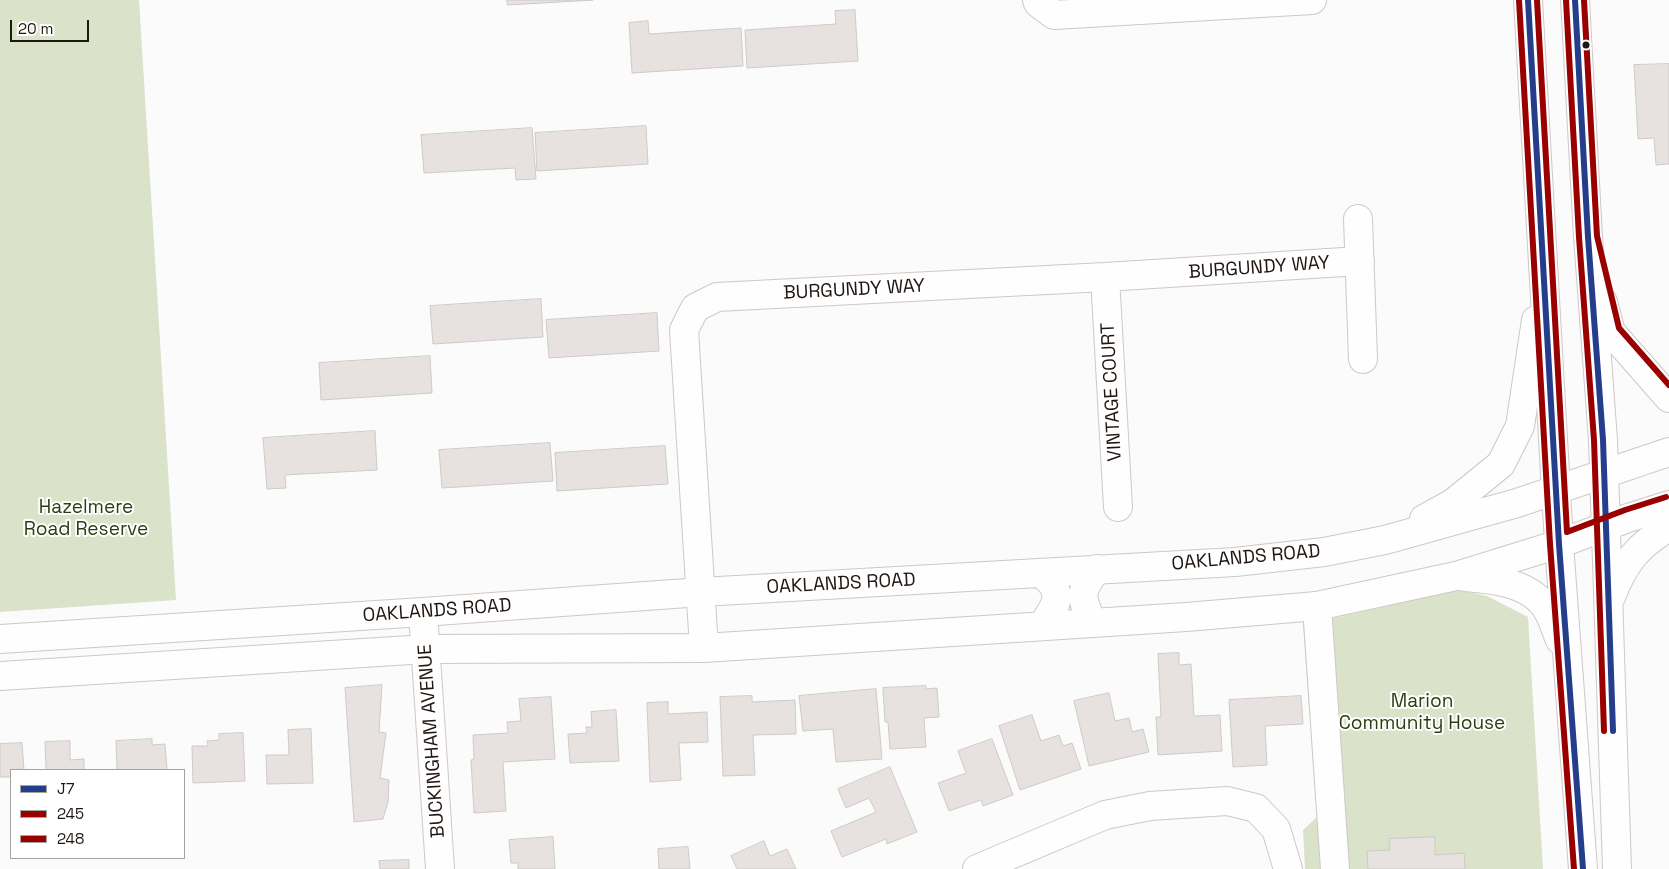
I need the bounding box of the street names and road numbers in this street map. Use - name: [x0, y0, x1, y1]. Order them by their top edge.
- street label: BURGUNDY WAY: [1187, 252, 1331, 284]
- street label: BURGUNDY WAY: [783, 275, 925, 305]
- street label: VINTAGE COURT: [1097, 322, 1127, 462]
- street label: OAKLANDS ROAD: [1171, 540, 1321, 576]
- street label: OAKLANDS ROAD: [766, 569, 916, 599]
- street label: OAKLANDS ROAD: [362, 594, 512, 628]
- street label: BUCKINGHAM AVENUE: [414, 643, 450, 839]

